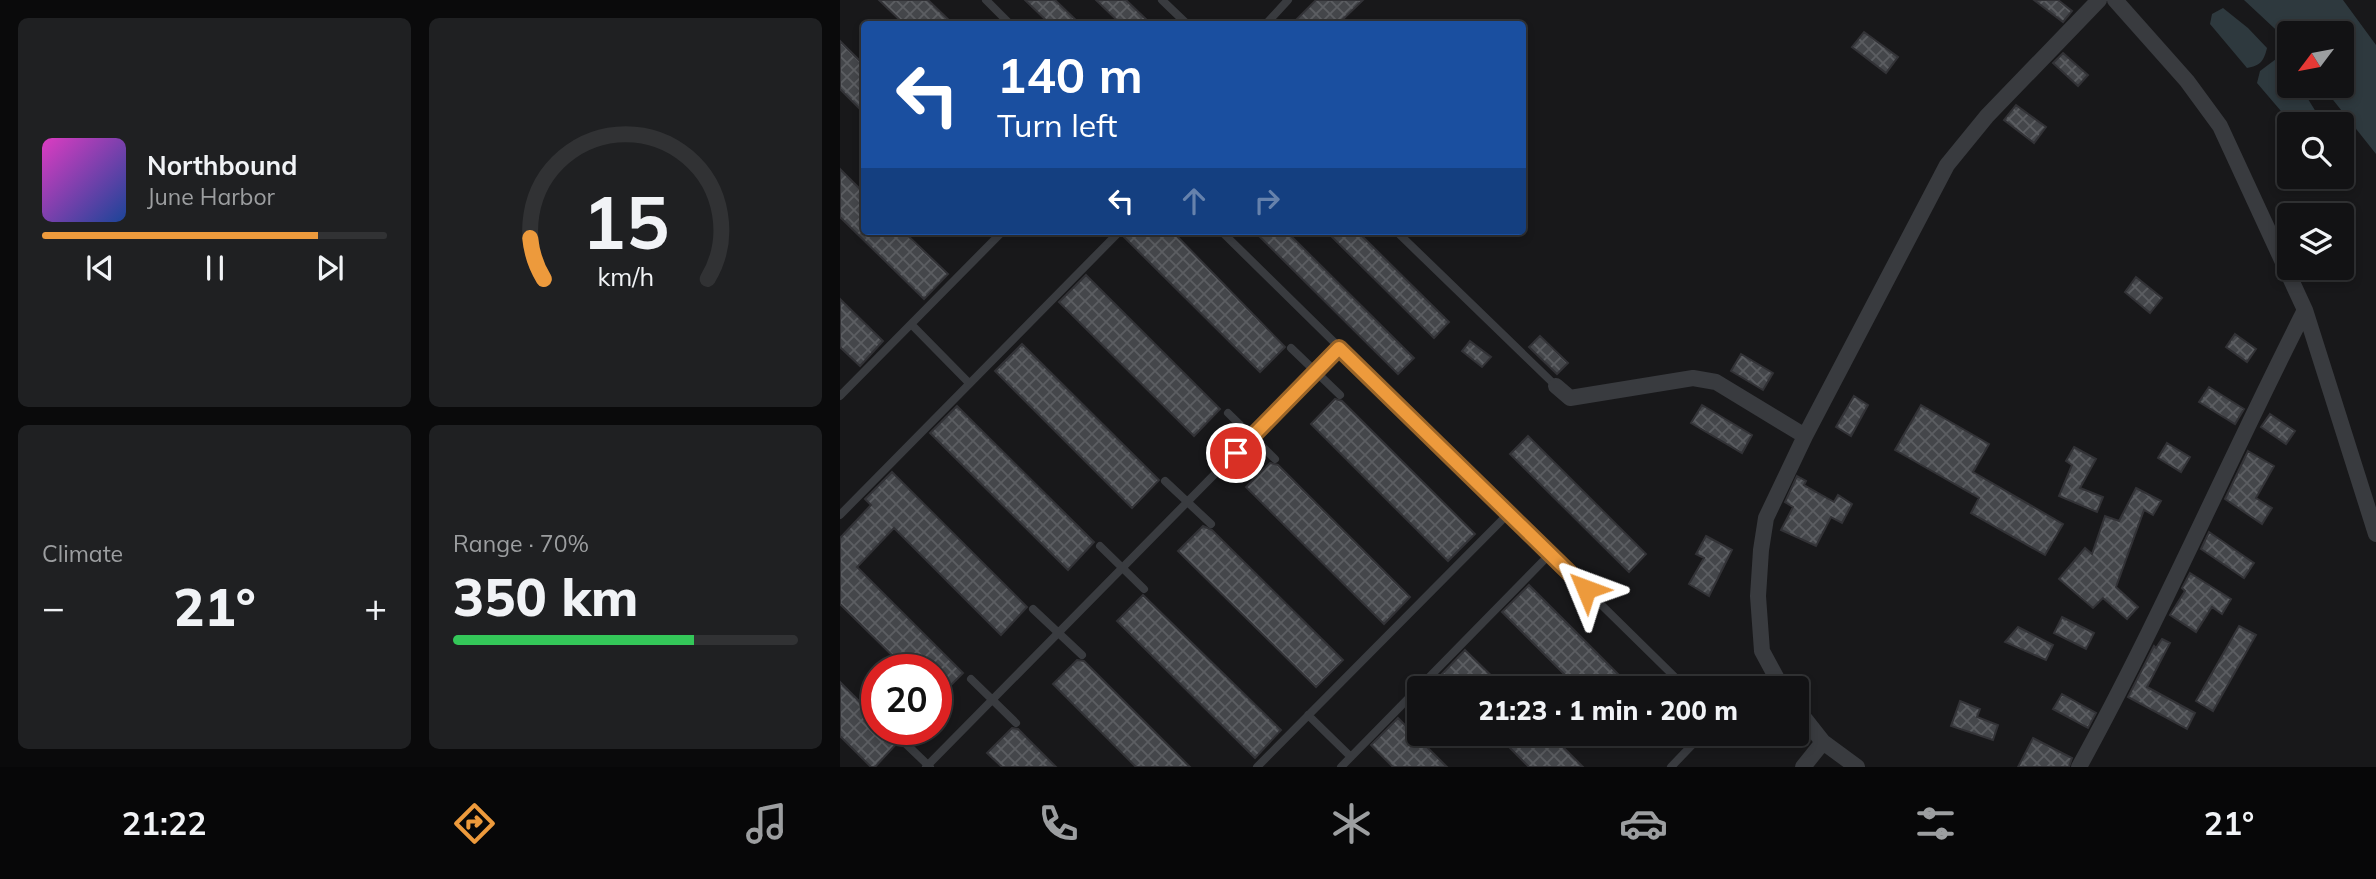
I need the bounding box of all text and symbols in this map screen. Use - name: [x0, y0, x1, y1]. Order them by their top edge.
- north arrow: [2277, 21, 2354, 98]
- map controls: [2277, 21, 2354, 280]
- text: 140 m: [997, 44, 1143, 105]
- icon: left: [882, 49, 973, 140]
- text: Turn left: [997, 105, 1117, 145]
- button: search: [2277, 112, 2354, 189]
- text: Northbound: [147, 149, 297, 182]
- text: 15: [582, 176, 669, 267]
- text: June Harbor: [147, 182, 275, 211]
- icon: left: [1102, 182, 1140, 220]
- icon: ahead: [1175, 182, 1213, 220]
- icon: right: [1248, 182, 1286, 220]
- button: layers: [2277, 203, 2354, 280]
- icon: previous: [81, 249, 119, 287]
- icon: pause: [196, 249, 234, 287]
- icon: next: [311, 249, 349, 287]
- text: km/h: [597, 261, 654, 292]
- pin: [1206, 423, 1266, 483]
- icon: arrive: [1217, 434, 1255, 472]
- text: Range · 70%: [453, 529, 589, 558]
- text: Climate: [42, 539, 123, 568]
- position arrow: [1549, 552, 1623, 626]
- text: 350 km: [453, 564, 638, 629]
- text: 21°: [173, 574, 256, 639]
- text: −: [42, 583, 65, 631]
- text: +: [364, 583, 387, 631]
- speed limit sign: 20: [861, 654, 952, 745]
- text: 21:23 · 1 min · 200 m: [1478, 694, 1738, 727]
- icon: directions: [450, 799, 499, 848]
- icon: music: [742, 799, 791, 848]
- icon: phone: [1034, 799, 1083, 848]
- icon: climate: [1327, 799, 1376, 848]
- icon: car: [1619, 799, 1668, 848]
- icon: filters: [1911, 799, 1960, 848]
- text: 21:22: [122, 803, 206, 843]
- text: 21°: [2204, 803, 2254, 843]

